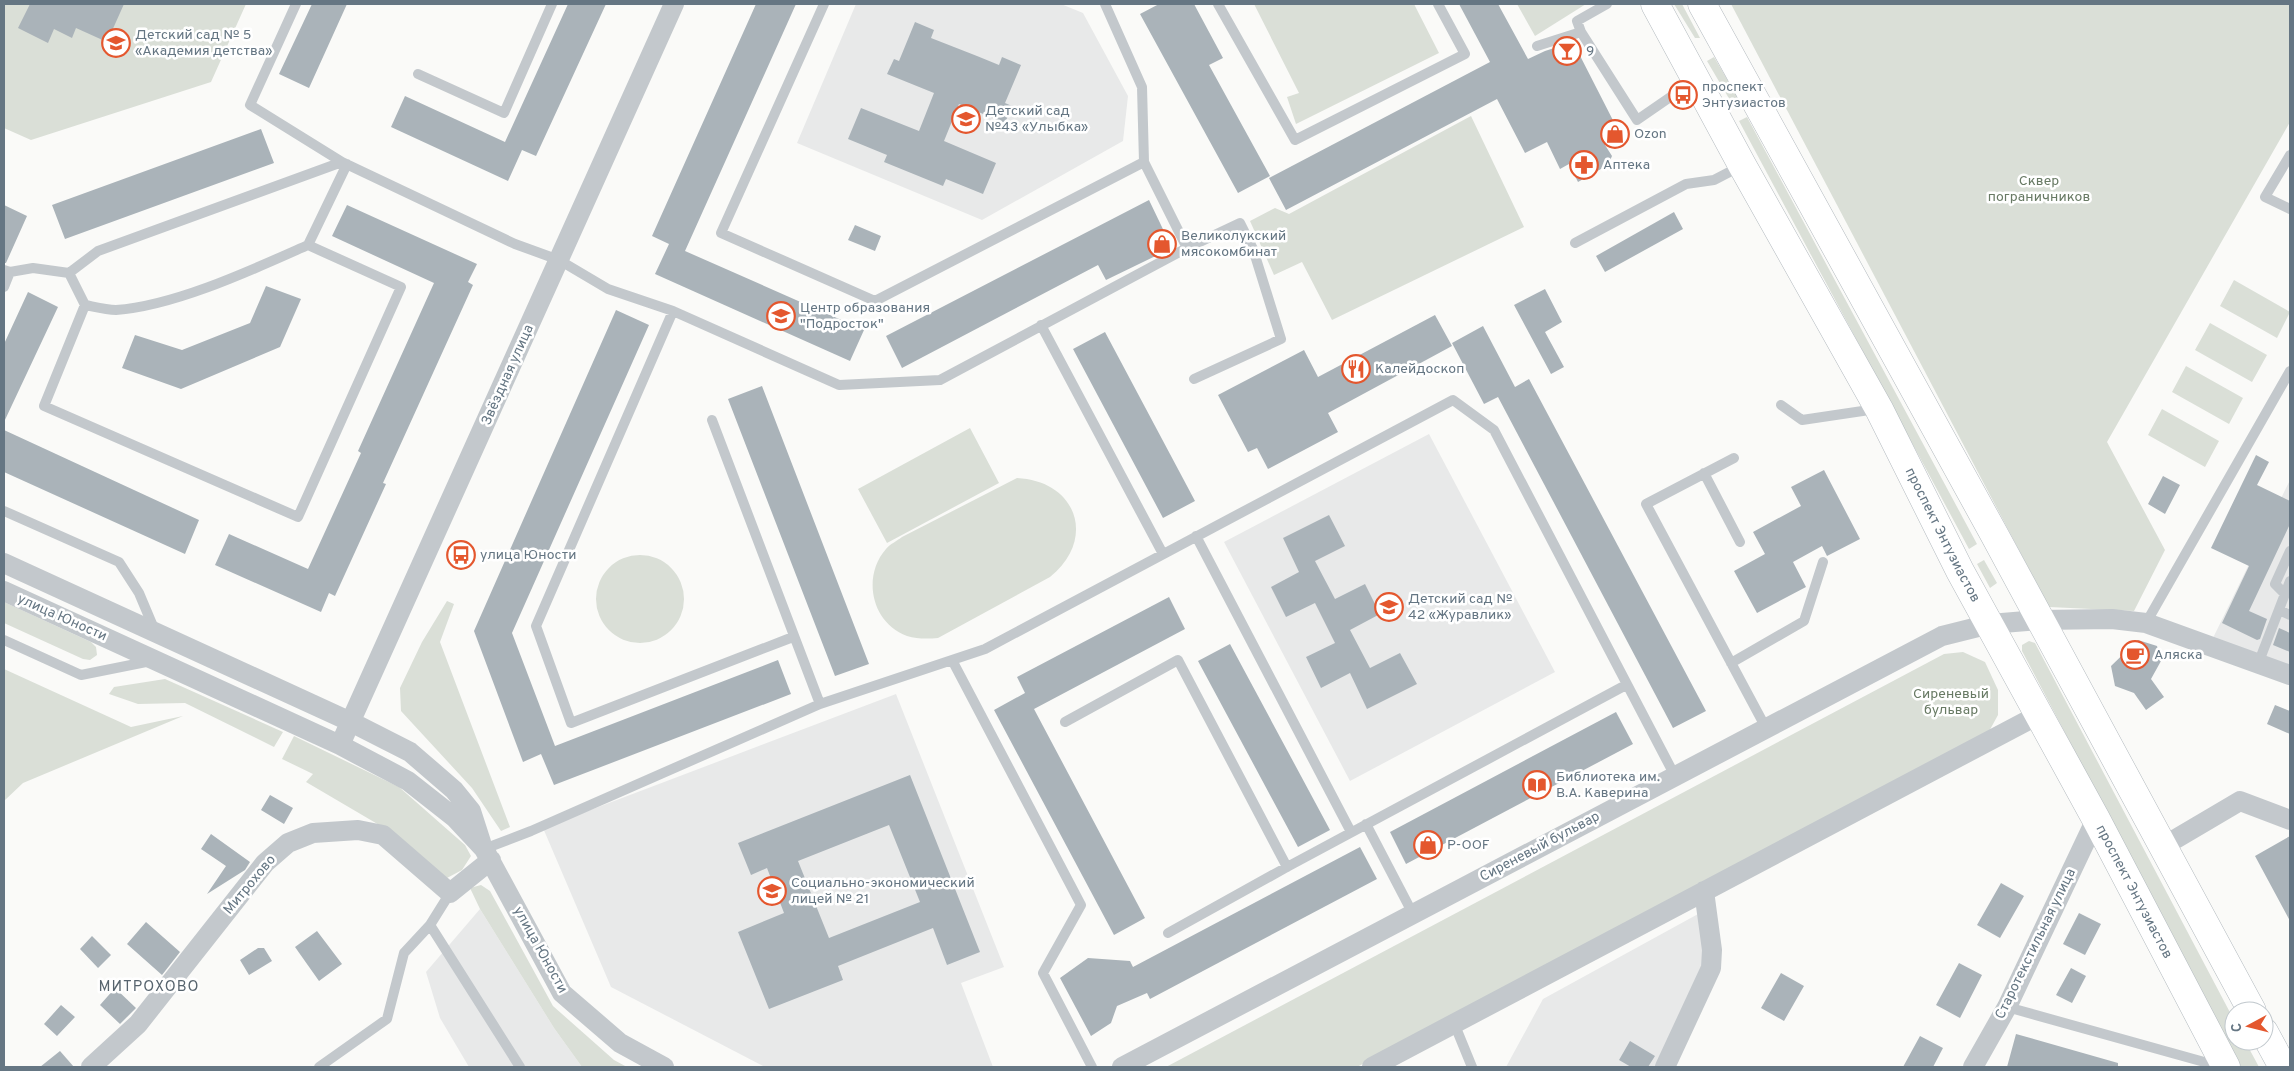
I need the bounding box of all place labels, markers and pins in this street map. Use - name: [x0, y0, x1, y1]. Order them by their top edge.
- place label: Детский сад № 5 «Академия детства»: [135, 27, 272, 60]
- school or university icon: Детский сад № 5 «Академия детства»: [101, 28, 131, 58]
- bar icon: 9: [1552, 36, 1582, 66]
- place label: 9: [1586, 43, 1594, 60]
- place label: проспект Энтузиастов: [1702, 79, 1786, 112]
- bus stop icon: проспект Энтузиастов: [1668, 80, 1698, 110]
- place label: Детский сад №43 «Улыбка»: [985, 103, 1088, 136]
- school or university icon: Детский сад №43 «Улыбка»: [951, 104, 981, 134]
- shop icon: Ozon: [1600, 119, 1630, 149]
- place label: Ozon: [1634, 126, 1667, 143]
- pharmacy icon: Аптека: [1569, 150, 1599, 180]
- place label: Аптека: [1603, 157, 1650, 174]
- place label: Великолукский мясокомбинат: [1181, 228, 1286, 261]
- shop icon: Великолукский мясокомбинат: [1147, 229, 1177, 259]
- place label: Центр образования "Подросток": [800, 300, 930, 333]
- school or university icon: Центр образования "Подросток": [766, 301, 796, 331]
- restaurant icon: Калейдоскоп: [1341, 354, 1371, 384]
- place label: Калейдоскоп: [1375, 361, 1464, 378]
- bus stop icon: улица Юности: [446, 540, 476, 570]
- place label: улица Юности: [480, 547, 576, 564]
- place label: Детский сад № 42 «Журавлик»: [1408, 591, 1512, 624]
- school or university icon: Детский сад № 42 «Журавлик»: [1374, 592, 1404, 622]
- cafe icon: Аляска: [2120, 640, 2150, 670]
- place label: Аляска: [2154, 647, 2202, 664]
- place label: Библиотека им. В.А. Каверина: [1556, 769, 1660, 802]
- library icon: Библиотека им. В.А. Каверина: [1522, 770, 1552, 800]
- shop icon: P-OOF: [1413, 830, 1443, 860]
- place label: P-OOF: [1447, 837, 1490, 854]
- place label: Социально-экономический лицей № 21: [791, 875, 975, 908]
- school or university icon: Социально-экономический лицей № 21: [757, 876, 787, 906]

